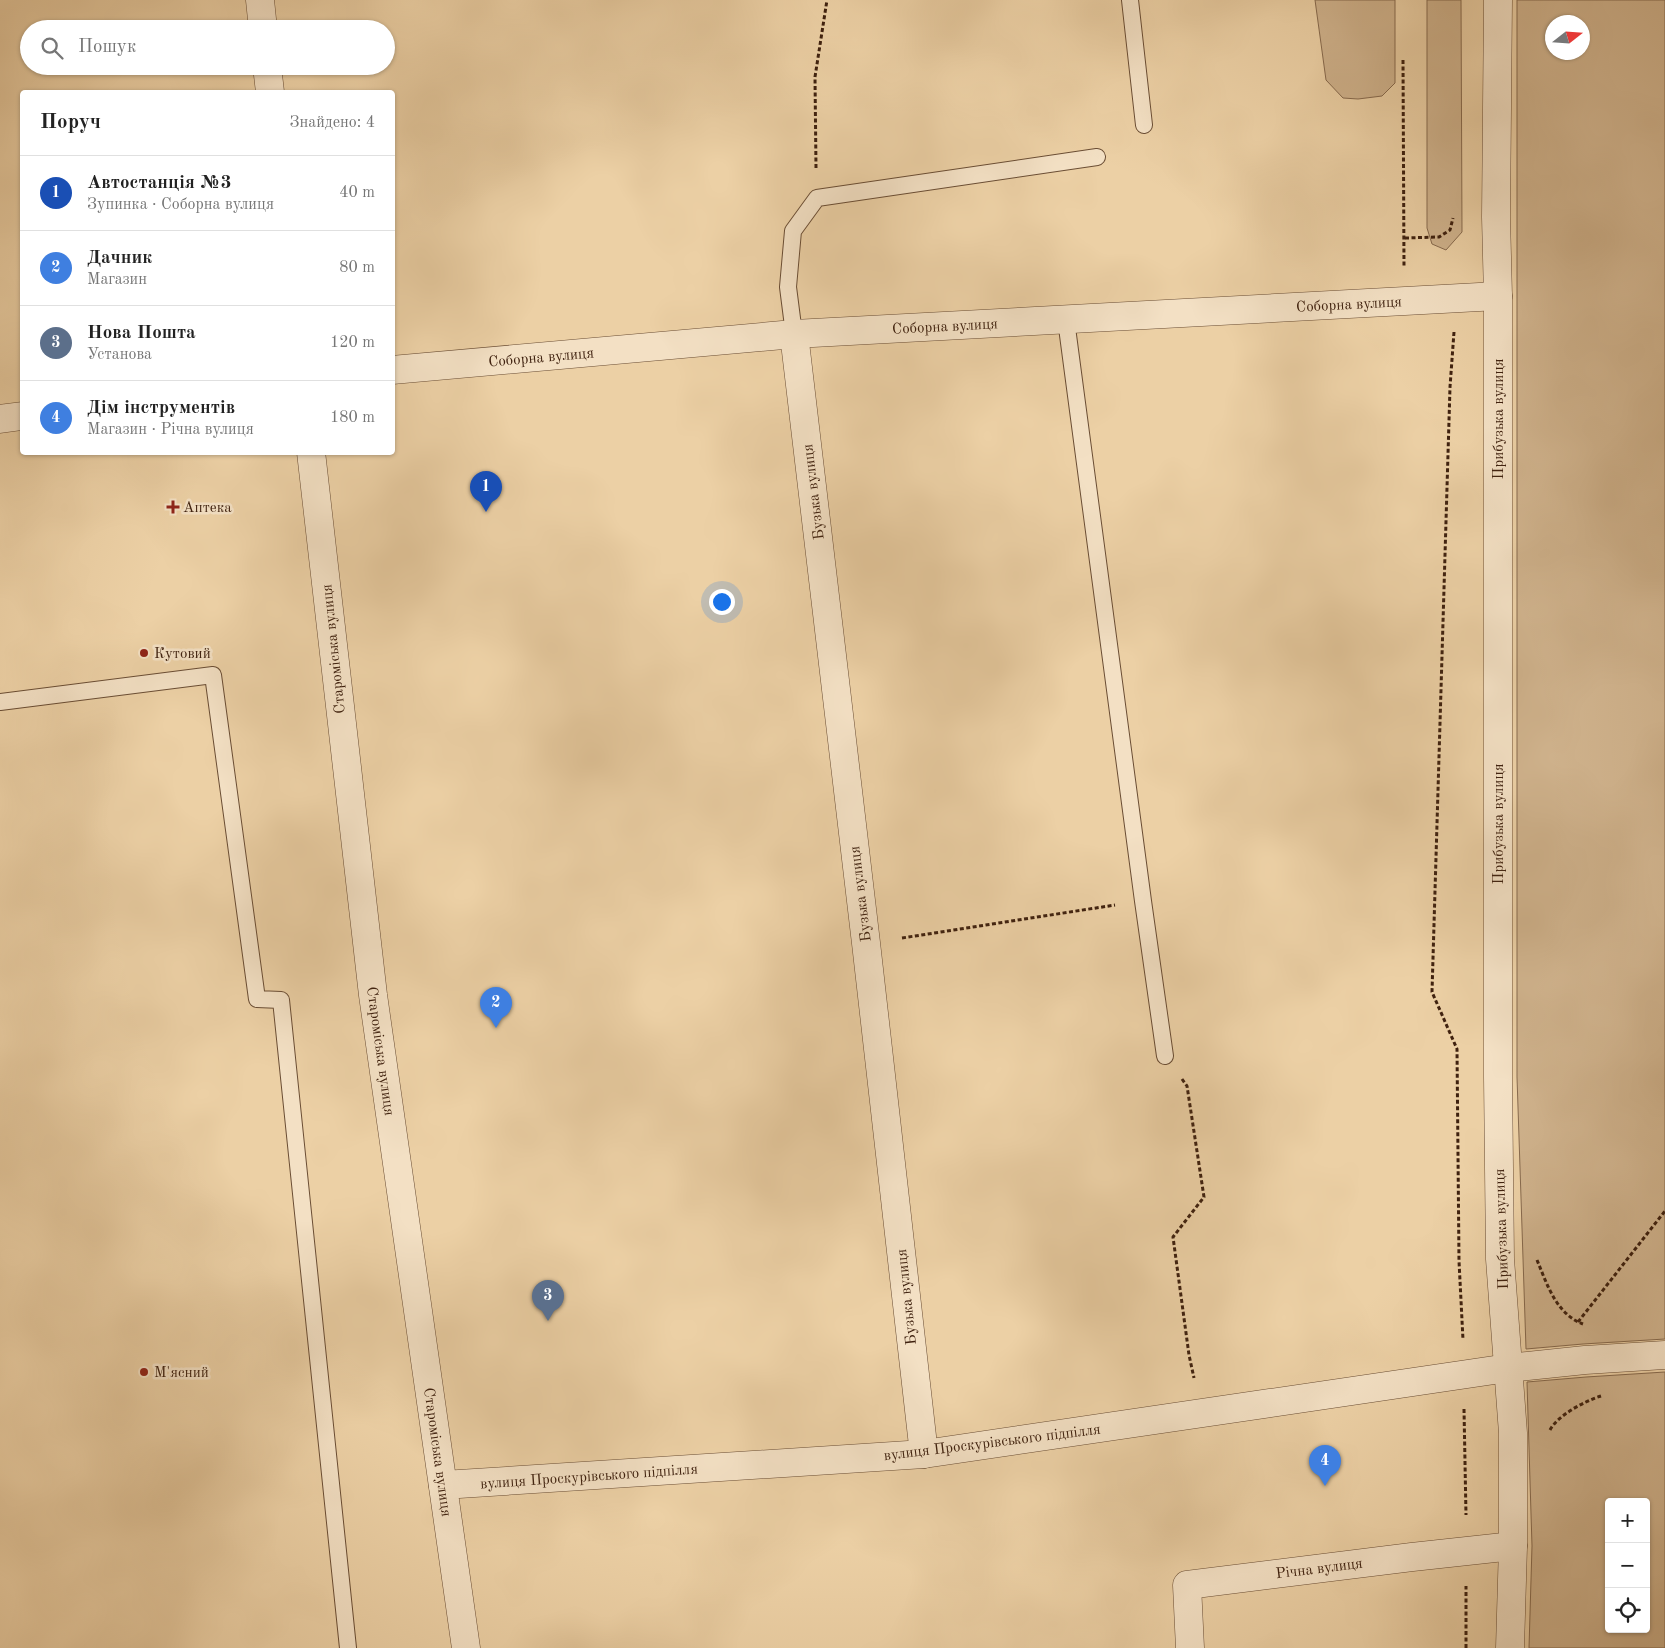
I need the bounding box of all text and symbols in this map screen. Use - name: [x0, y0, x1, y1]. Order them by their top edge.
- north arrow: [1545, 15, 1590, 60]
- search box: [20, 20, 395, 75]
- icon: search: [38, 34, 66, 62]
- text: Пошук: [78, 38, 136, 57]
- text: Поруч: [40, 112, 101, 133]
- text: Знайдено: 4: [290, 115, 375, 131]
- text: Автостанція №3: [87, 174, 232, 193]
- text: 1: [51, 185, 61, 201]
- text: 40 m: [339, 185, 375, 201]
- text: Зупинка · Соборна вулиця: [87, 197, 274, 213]
- text: Дачник: [87, 249, 152, 268]
- text: 2: [51, 260, 61, 276]
- text: 80 m: [339, 260, 375, 276]
- text: Магазин: [87, 272, 147, 288]
- street label: Соборна вулиця: [1296, 295, 1403, 316]
- street label: Соборна вулиця: [892, 317, 999, 338]
- text: Нова Пошта: [87, 324, 196, 343]
- text: 3: [51, 335, 61, 351]
- text: 120 m: [330, 335, 375, 351]
- street label: Соборна вулиця: [488, 346, 595, 371]
- text: Установа: [87, 347, 152, 363]
- street label: Прибузька вулиця: [1492, 358, 1507, 479]
- text: Дім інструментів: [87, 399, 235, 418]
- text: 4: [51, 410, 61, 426]
- text: 180 m: [330, 410, 375, 426]
- text: Магазин · Річна вулиця: [87, 422, 254, 438]
- street label: Бузька вулиця: [801, 443, 828, 541]
- pin: 1: [470, 471, 502, 512]
- marker: Аптека: [167, 501, 179, 513]
- place label: Аптека: [183, 501, 232, 516]
- street label: Староміська вулиця: [320, 583, 349, 714]
- your location: [709, 589, 735, 615]
- marker: Кутовий: [138, 647, 150, 659]
- place label: Кутовий: [154, 647, 211, 662]
- street label: Прибузька вулиця: [1492, 763, 1507, 884]
- street label: Бузька вулиця: [848, 845, 875, 943]
- street label: Староміська вулиця: [363, 986, 396, 1117]
- pin: 2: [480, 987, 512, 1028]
- street label: Прибузька вулиця: [1493, 1168, 1512, 1290]
- street label: Бузька вулиця: [895, 1248, 920, 1346]
- pin: 3: [532, 1280, 564, 1321]
- marker: М'ясний: [138, 1366, 150, 1378]
- place label: М'ясний: [154, 1366, 209, 1381]
- street label: Староміська вулиця: [420, 1387, 453, 1518]
- street label: вулиця Проскурівського підпілля: [883, 1423, 1102, 1464]
- pin: 4: [1309, 1445, 1341, 1486]
- street label: вулиця Проскурівського підпілля: [480, 1462, 699, 1493]
- map controls: [1605, 1498, 1650, 1633]
- button: +: [1605, 1498, 1650, 1543]
- button: −: [1605, 1543, 1650, 1588]
- street label: Річна вулиця: [1275, 1557, 1364, 1582]
- button: locate: [1605, 1588, 1650, 1633]

